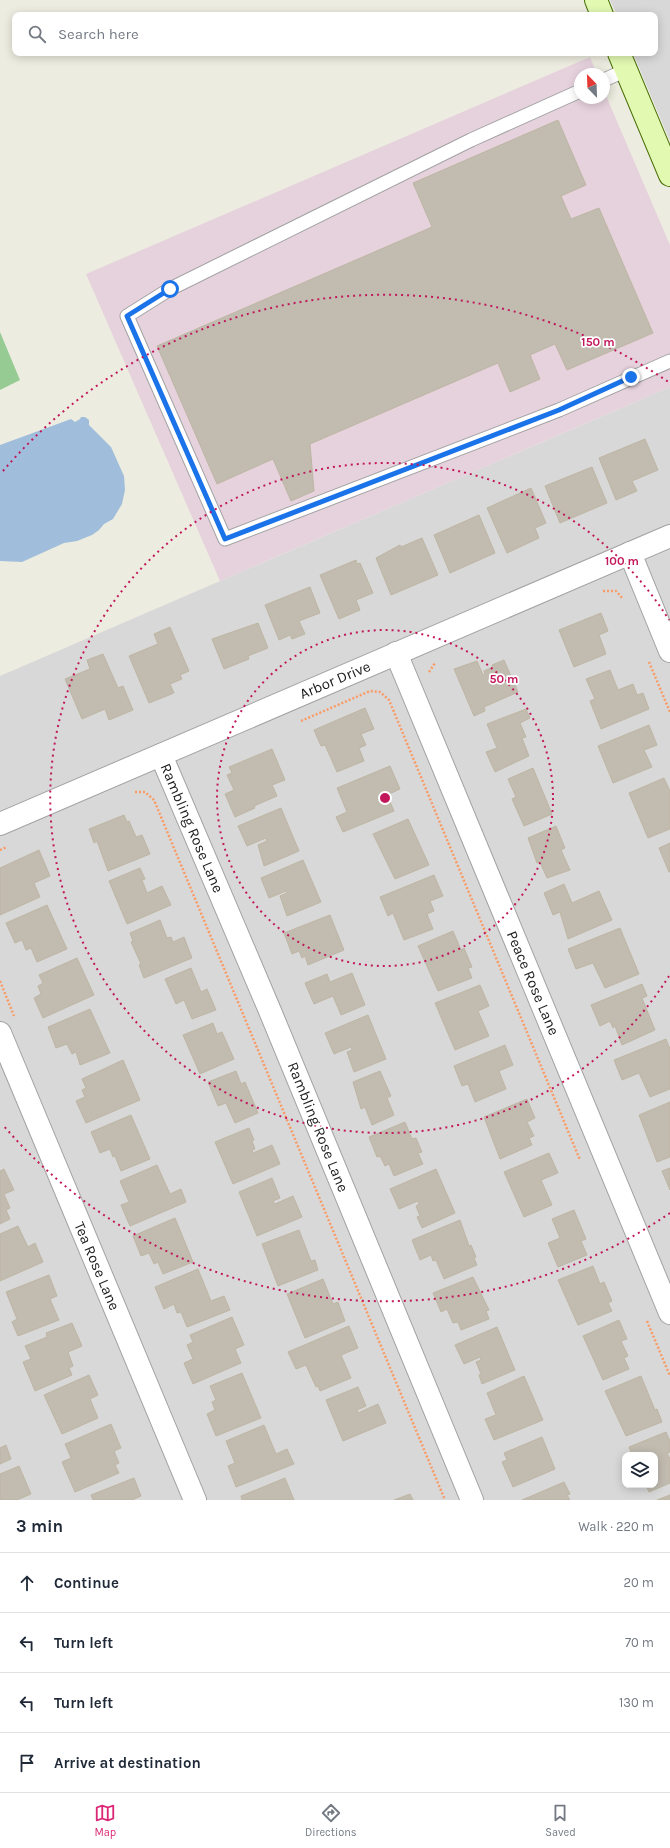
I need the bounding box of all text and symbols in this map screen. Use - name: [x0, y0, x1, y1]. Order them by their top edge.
- search box: [12, 12, 658, 56]
- icon: search: [26, 23, 48, 45]
- text: Search here: [58, 25, 139, 43]
- north arrow: [574, 68, 610, 104]
- route start: [161, 280, 179, 298]
- text: 150 m: [581, 335, 615, 349]
- route end: [622, 368, 640, 386]
- text: 100 m: [605, 554, 639, 568]
- street label: Arbor Drive: [297, 657, 373, 703]
- text: 50 m: [490, 672, 519, 686]
- street label: Rambling Rose Lane: [157, 761, 227, 895]
- centre of rings: [378, 791, 392, 805]
- street label: Peace Rose Lane: [503, 928, 563, 1038]
- street label: Rambling Rose Lane: [284, 1059, 352, 1195]
- street label: Tea Rose Lane: [70, 1219, 124, 1313]
- map controls: [622, 1452, 658, 1488]
- button: layers: [622, 1452, 658, 1488]
- text: 3 min: [16, 1516, 63, 1536]
- text: Walk · 220 m: [578, 1519, 654, 1534]
- icon: ahead: [16, 1572, 38, 1594]
- text: Continue: [54, 1574, 119, 1592]
- text: 20 m: [624, 1575, 654, 1590]
- icon: left: [16, 1632, 38, 1654]
- text: Turn left: [54, 1634, 113, 1652]
- text: 70 m: [625, 1635, 654, 1650]
- icon: left: [16, 1692, 38, 1714]
- text: Turn left: [54, 1694, 113, 1712]
- text: 130 m: [619, 1695, 654, 1710]
- icon: arrive: [16, 1752, 38, 1774]
- text: Arrive at destination: [54, 1754, 201, 1772]
- tab: Map: [94, 1802, 116, 1839]
- tab: Directions: [305, 1802, 357, 1839]
- tab: Saved: [545, 1802, 576, 1839]

